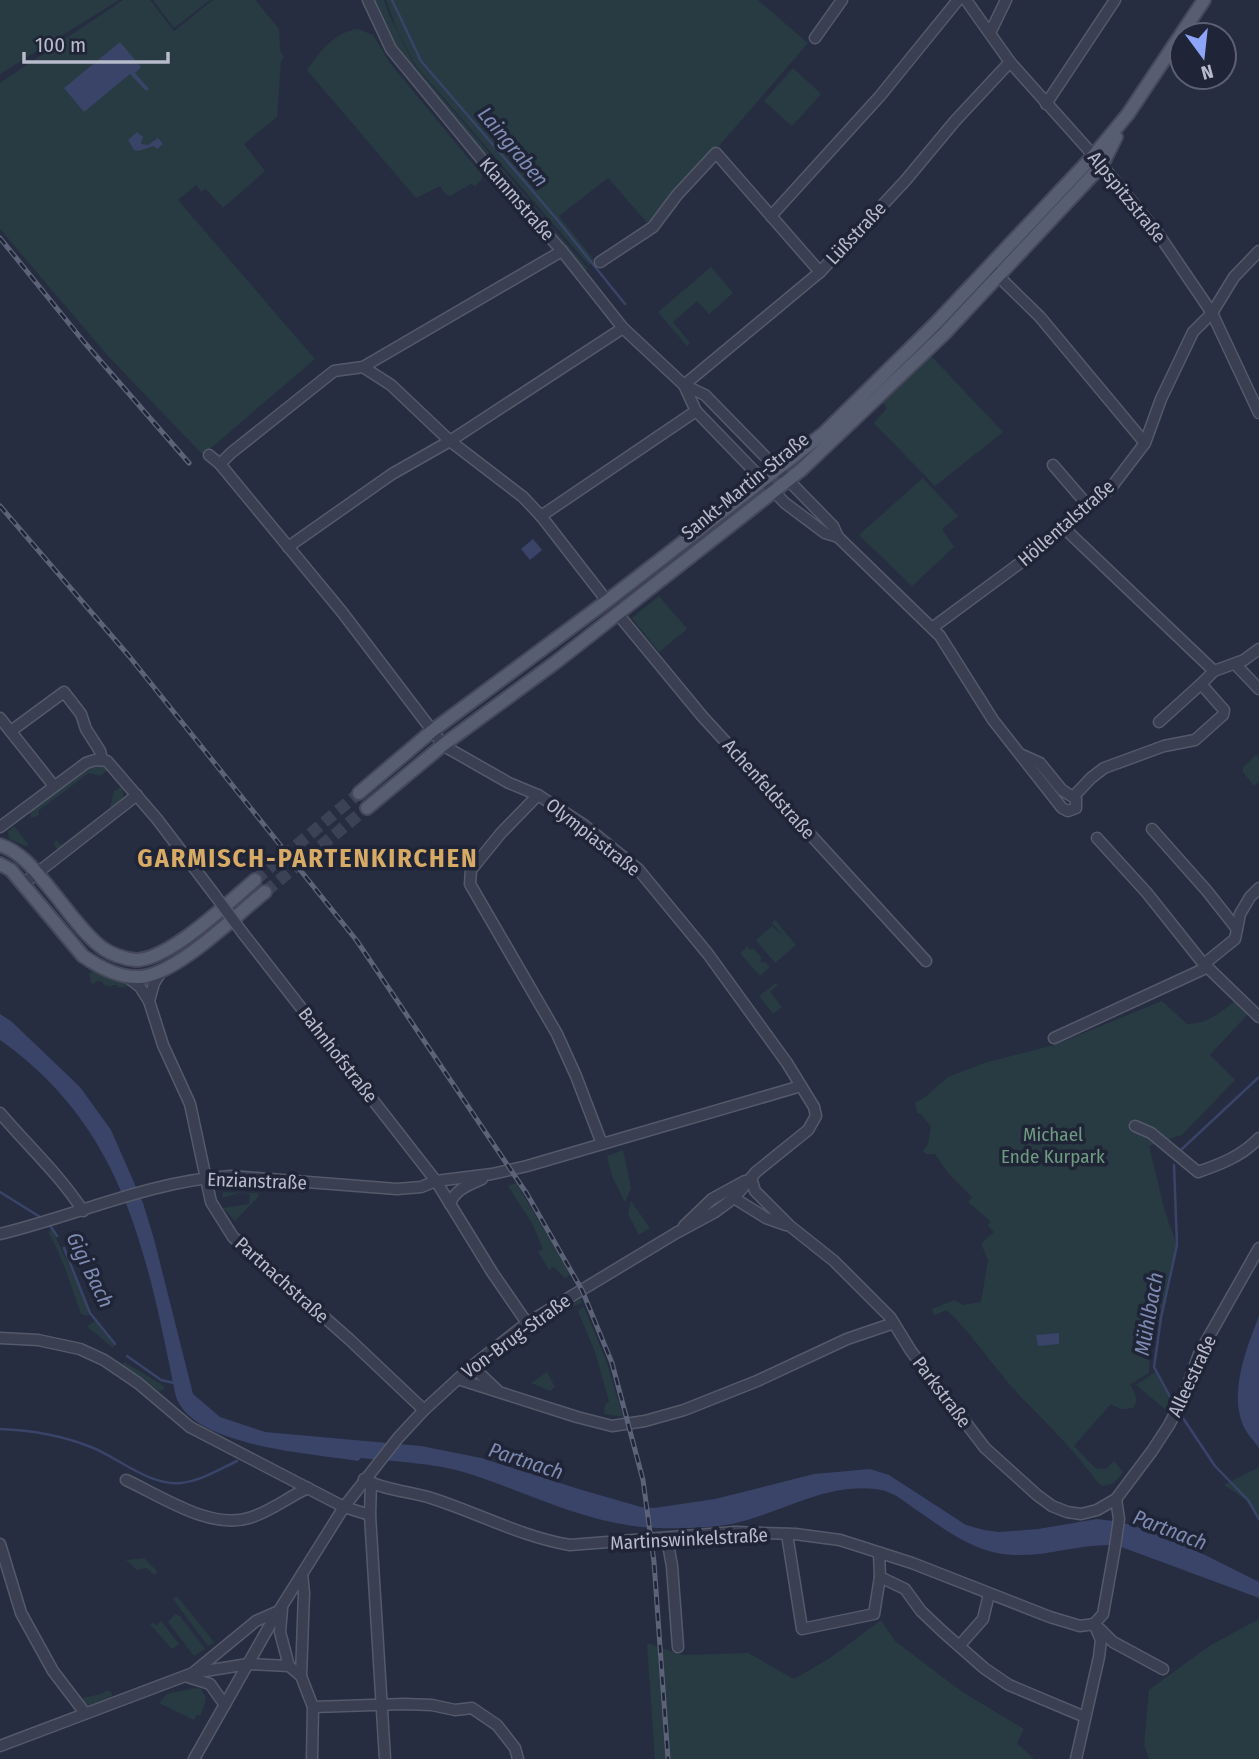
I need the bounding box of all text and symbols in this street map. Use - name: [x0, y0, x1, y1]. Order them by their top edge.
- scale bar: [24, 21, 168, 65]
- north arrow: [1168, 21, 1238, 91]
- text: 100 m: [35, 32, 86, 58]
- text: N: [1199, 59, 1216, 85]
- water label: Laingraben: [472, 102, 554, 192]
- street label: Alpspitzstraße: [1083, 147, 1171, 247]
- street label: Klammstraße: [475, 153, 559, 245]
- street label: Lüßstraße: [821, 197, 891, 269]
- street label: Sankt-Martin-Straße: [677, 428, 813, 544]
- street label: Höllentalstraße: [1013, 475, 1119, 571]
- street label: Achenfeldstraße: [718, 734, 820, 844]
- street label: Olympiastraße: [541, 793, 645, 881]
- district label: GARMISCH-PARTENKIRCHEN: [137, 843, 479, 874]
- street label: Bahnhofstraße: [294, 1003, 382, 1107]
- park label: Michael Ende Kurpark: [1001, 1123, 1105, 1168]
- street label: Enzianstraße: [207, 1168, 307, 1194]
- water label: Gigi Bach: [61, 1228, 119, 1312]
- street label: Partnachstraße: [231, 1232, 333, 1328]
- water label: Mühlbach: [1129, 1270, 1169, 1358]
- street label: Von-Brug-Straße: [457, 1289, 575, 1383]
- street label: Alleestraße: [1163, 1331, 1221, 1421]
- street label: Parkstraße: [908, 1352, 976, 1432]
- water label: Partnach: [485, 1437, 567, 1485]
- water label: Partnach: [1129, 1504, 1211, 1556]
- street label: Martinswinkelstraße: [609, 1523, 769, 1555]

